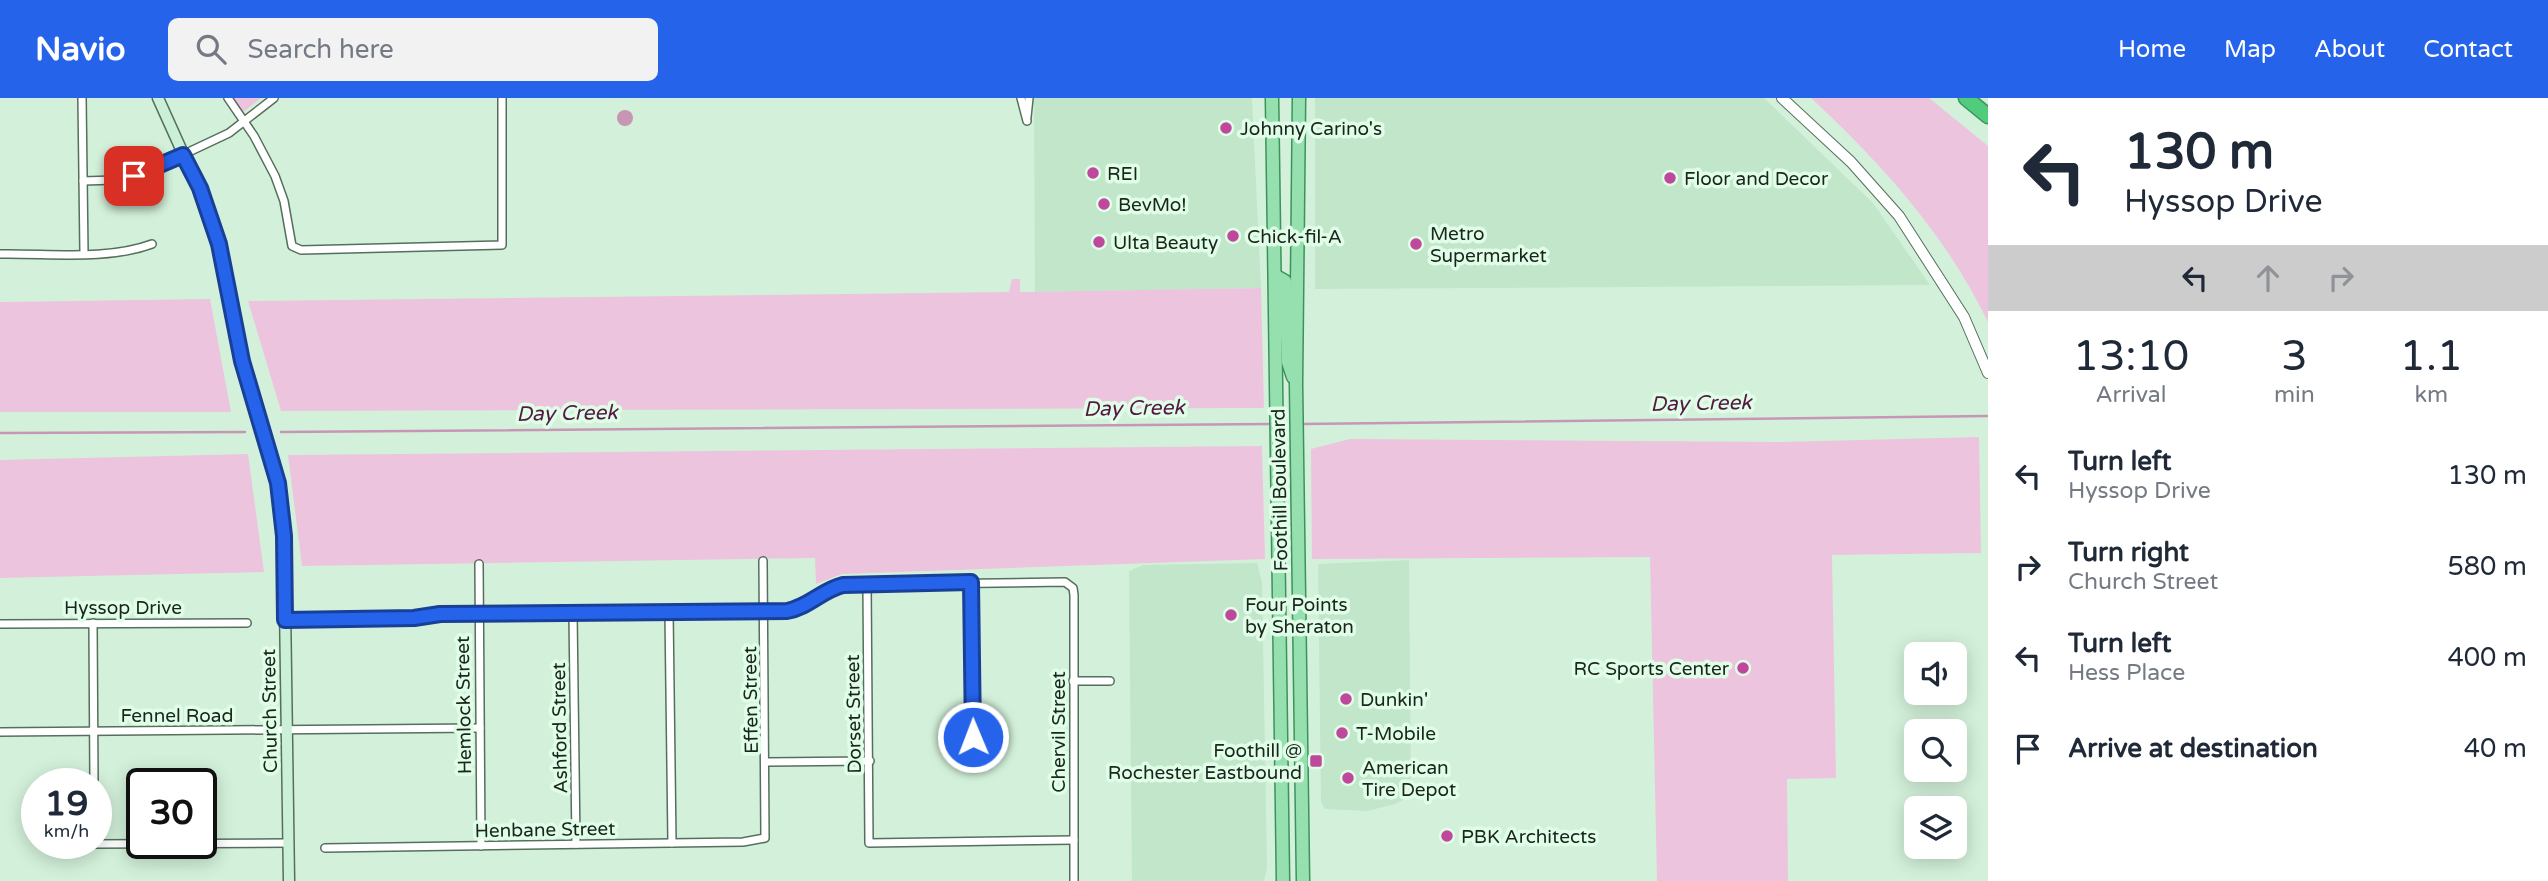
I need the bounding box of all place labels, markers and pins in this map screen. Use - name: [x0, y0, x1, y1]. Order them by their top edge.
- place label: Johnny Carino's: [1240, 118, 1382, 140]
- marker: Johnny Carino's: [1218, 120, 1234, 136]
- pin: [104, 146, 164, 206]
- place label: REI: [1107, 163, 1138, 185]
- marker: REI: [1085, 165, 1101, 181]
- place label: Floor and Decor: [1684, 168, 1829, 190]
- marker: Floor and Decor: [1662, 170, 1678, 186]
- place label: BevMo!: [1118, 194, 1187, 216]
- marker: BevMo!: [1096, 196, 1112, 212]
- place label: Metro Supermarket: [1430, 223, 1547, 267]
- place label: Chick-fil-A: [1247, 226, 1342, 248]
- marker: Chick-fil-A: [1225, 228, 1241, 244]
- place label: Ulta Beauty: [1113, 232, 1218, 254]
- marker: Ulta Beauty: [1091, 234, 1107, 250]
- marker: Metro Supermarket: [1408, 236, 1424, 252]
- place label: Four Points by Sheraton: [1245, 594, 1354, 638]
- marker: Four Points by Sheraton: [1223, 607, 1239, 623]
- place label: RC Sports Center: [1573, 658, 1730, 680]
- marker: RC Sports Center: [1735, 660, 1751, 676]
- place label: Dunkin': [1360, 689, 1428, 711]
- marker: Dunkin': [1338, 691, 1354, 707]
- place label: T-Mobile: [1356, 723, 1436, 745]
- marker: T-Mobile: [1334, 725, 1350, 741]
- place label: Foothill @ Rochester Eastbound: [1108, 740, 1302, 784]
- marker: Foothill @ Rochester Eastbound: [1308, 753, 1324, 769]
- place label: American Tire Depot: [1362, 757, 1456, 801]
- marker: American Tire Depot: [1340, 770, 1356, 786]
- place label: PBK Architects: [1461, 826, 1596, 848]
- marker: PBK Architects: [1439, 828, 1455, 844]

